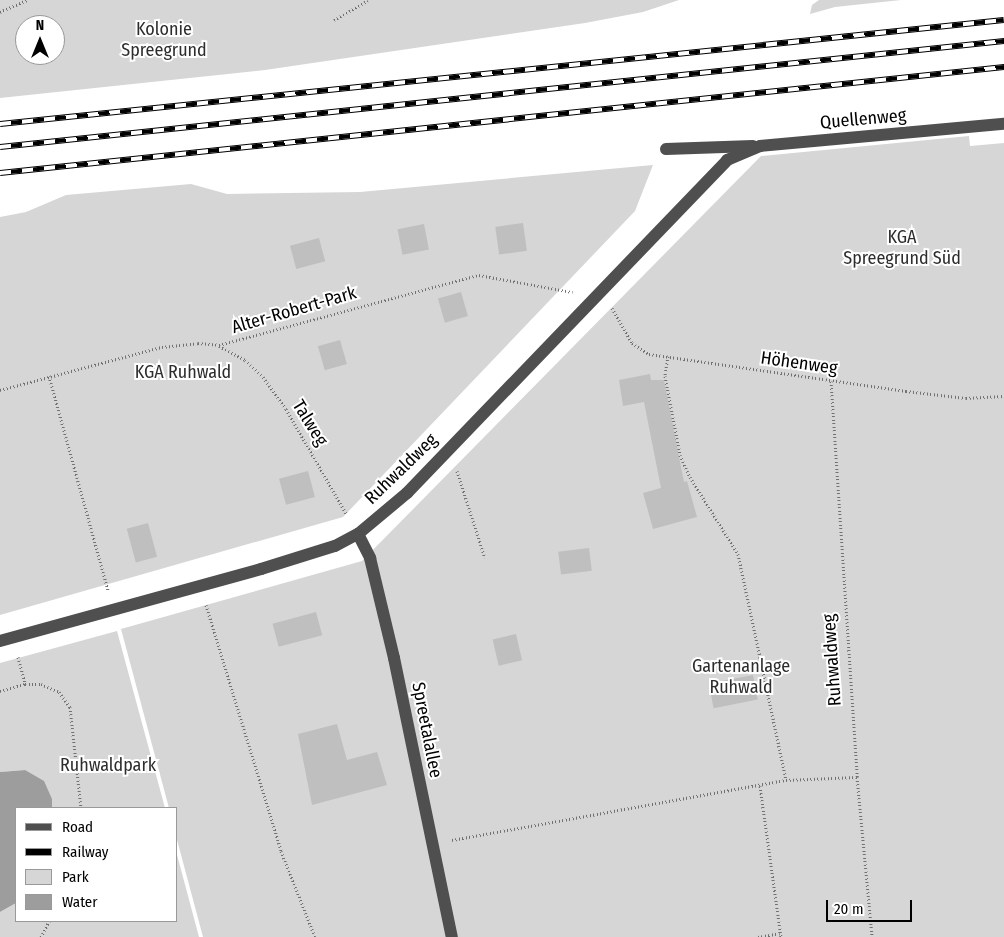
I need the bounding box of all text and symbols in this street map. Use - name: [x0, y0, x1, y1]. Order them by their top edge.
- north arrow: [15, 15, 65, 65]
- text: N: [36, 17, 44, 34]
- park label: Kolonie Spreegrund: [121, 19, 207, 62]
- street label: Quellenweg: [819, 104, 907, 134]
- park label: KGA Spreegrund Süd: [843, 227, 961, 270]
- street label: Alter-Robert-Park: [229, 282, 359, 338]
- street label: Höhenweg: [759, 347, 839, 379]
- park label: KGA Ruhwald: [135, 361, 231, 383]
- street label: Talweg: [288, 396, 332, 450]
- street label: Ruhwaldweg: [360, 429, 442, 509]
- street label: Ruhwaldweg: [818, 613, 846, 707]
- park label: Gartenanlage Ruhwald: [692, 656, 790, 699]
- street label: Spreetalallee: [407, 680, 447, 780]
- park label: Ruhwaldpark: [60, 754, 156, 776]
- legend: [15, 807, 178, 922]
- text: Road: [62, 818, 93, 836]
- text: Railway: [62, 843, 109, 861]
- text: Park: [62, 868, 89, 886]
- scale bar: [829, 890, 915, 922]
- text: Water: [62, 893, 97, 911]
- text: 20 m: [834, 900, 864, 918]

